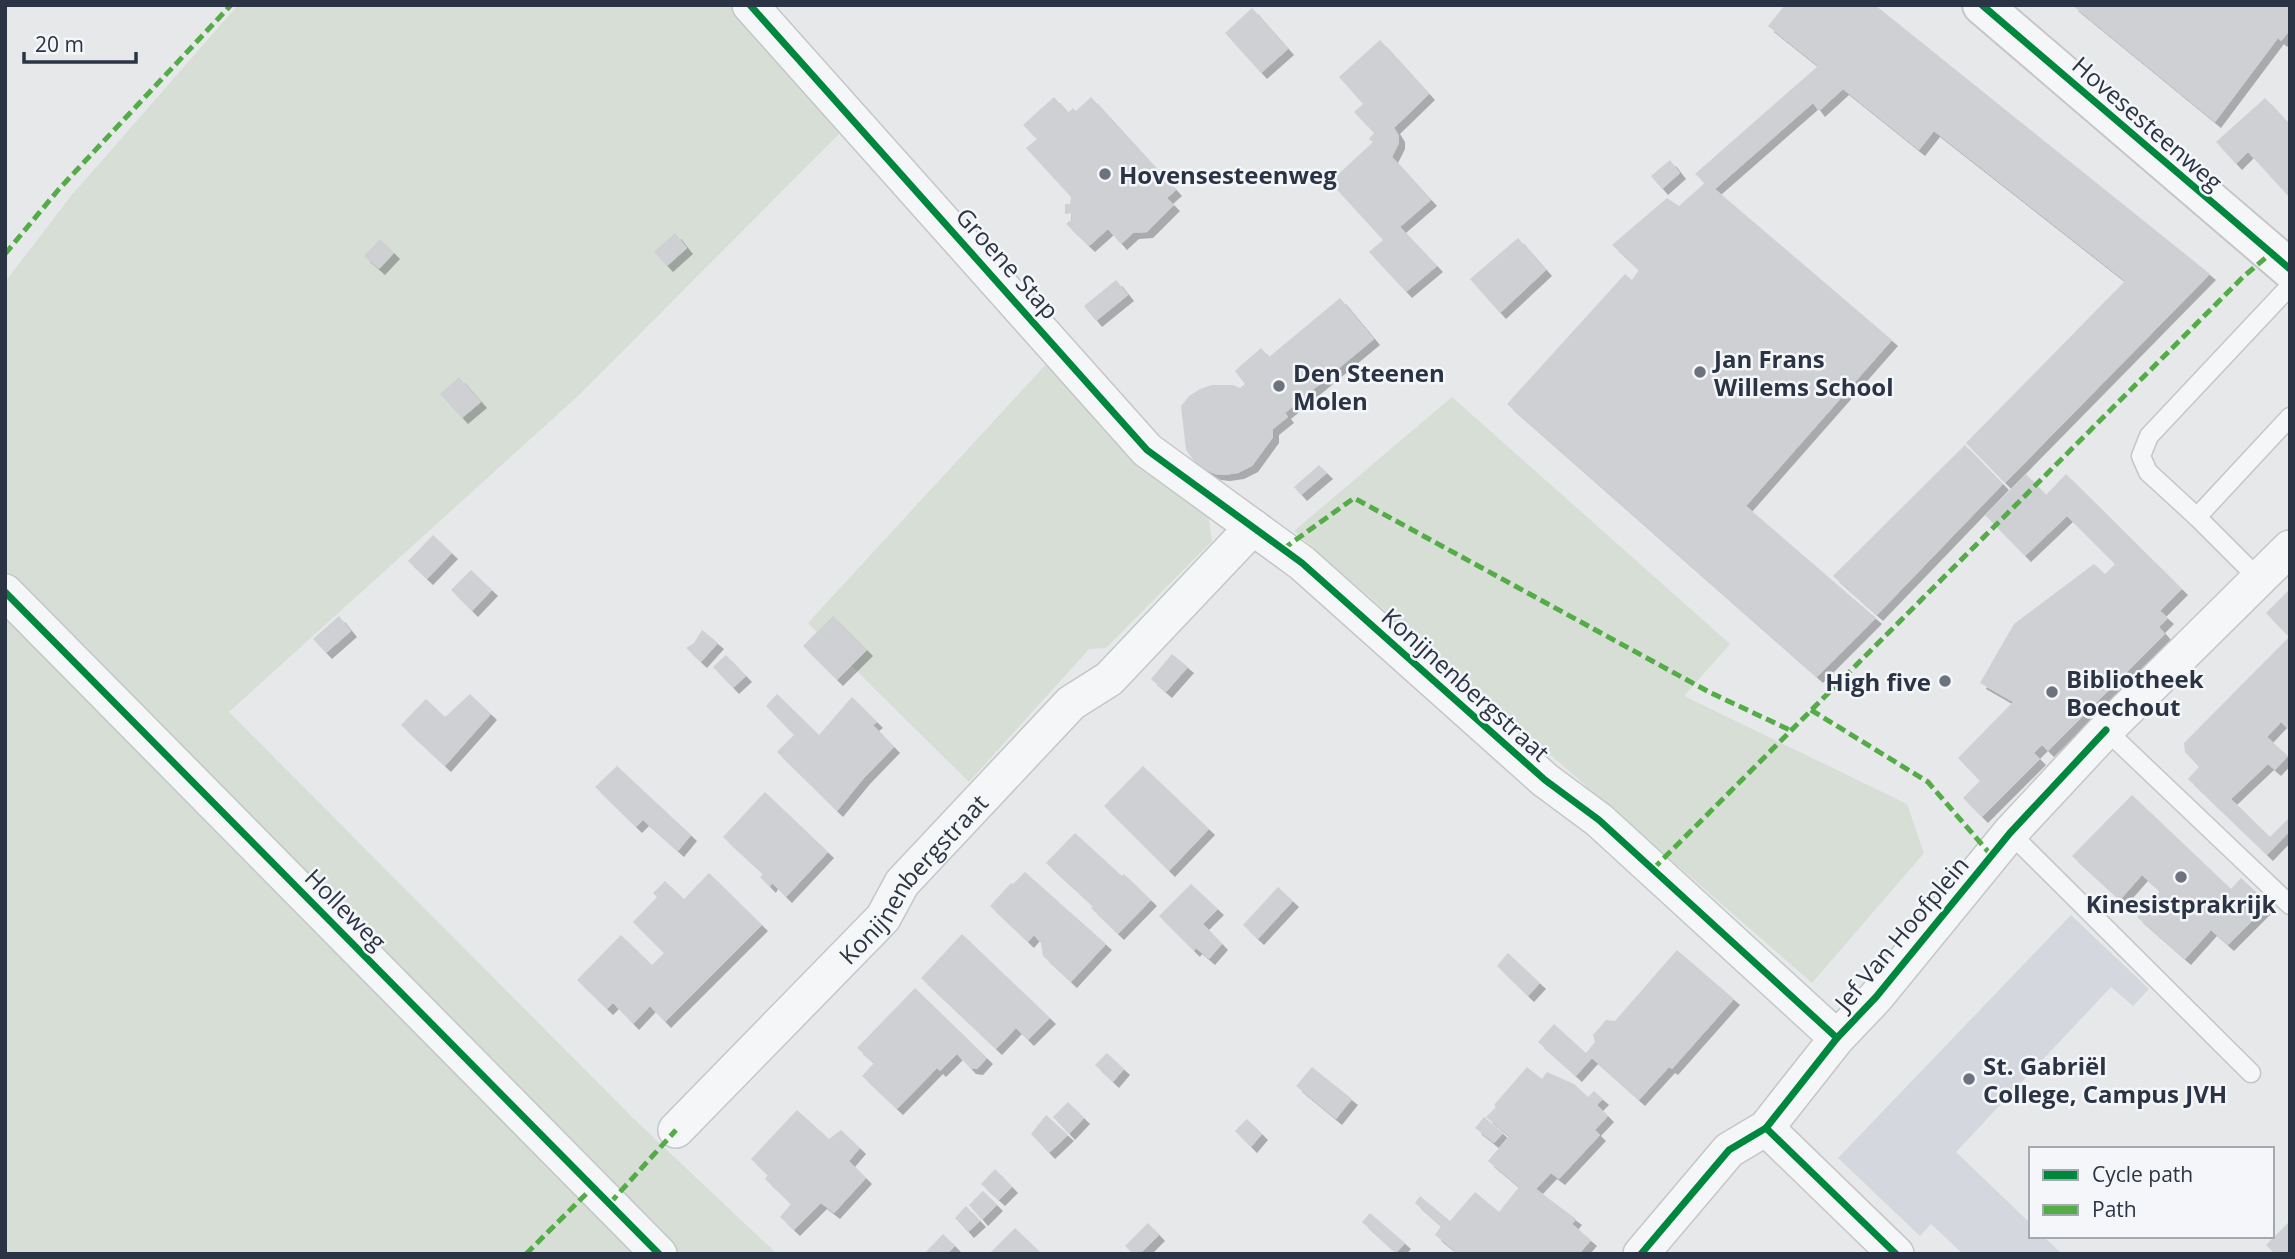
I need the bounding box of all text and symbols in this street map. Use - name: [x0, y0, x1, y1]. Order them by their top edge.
- scale bar: [24, 21, 136, 65]
- text: 20 m: [35, 30, 84, 58]
- street label: Hovesesteenweg: [2066, 48, 2230, 198]
- place label: Hovensesteenweg: [1119, 158, 1337, 191]
- marker: Hovensesteenweg: [1097, 166, 1113, 182]
- street label: Groene Stap: [949, 200, 1067, 326]
- place label: Jan Frans Willems School: [1712, 342, 1893, 403]
- place label: Den Steenen Molen: [1293, 356, 1445, 417]
- marker: Jan Frans Willems School: [1692, 364, 1708, 380]
- marker: Den Steenen Molen: [1271, 378, 1287, 394]
- street label: Konijnenbergstraat: [1375, 600, 1557, 768]
- place label: Bibliotheek Boechout: [2066, 662, 2204, 723]
- place label: High five: [1825, 665, 1931, 698]
- marker: High five: [1937, 673, 1953, 689]
- marker: Bibliotheek Boechout: [2044, 684, 2060, 700]
- street label: Konijnenbergstraat: [831, 786, 994, 971]
- street label: Jef Van Hoofplein: [1825, 849, 1975, 1019]
- street label: Holleweg: [298, 861, 394, 957]
- marker: Kinesistprakrijk: [2173, 869, 2189, 885]
- place label: Kinesistprakrijk: [2086, 887, 2276, 920]
- place label: St. Gabriël College, Campus JVH: [1983, 1049, 2227, 1110]
- marker: St. Gabriël College, Campus JVH: [1961, 1071, 1977, 1087]
- legend: [2029, 1147, 2274, 1238]
- text: Cycle path: [2092, 1160, 2193, 1188]
- text: Path: [2092, 1195, 2137, 1223]

